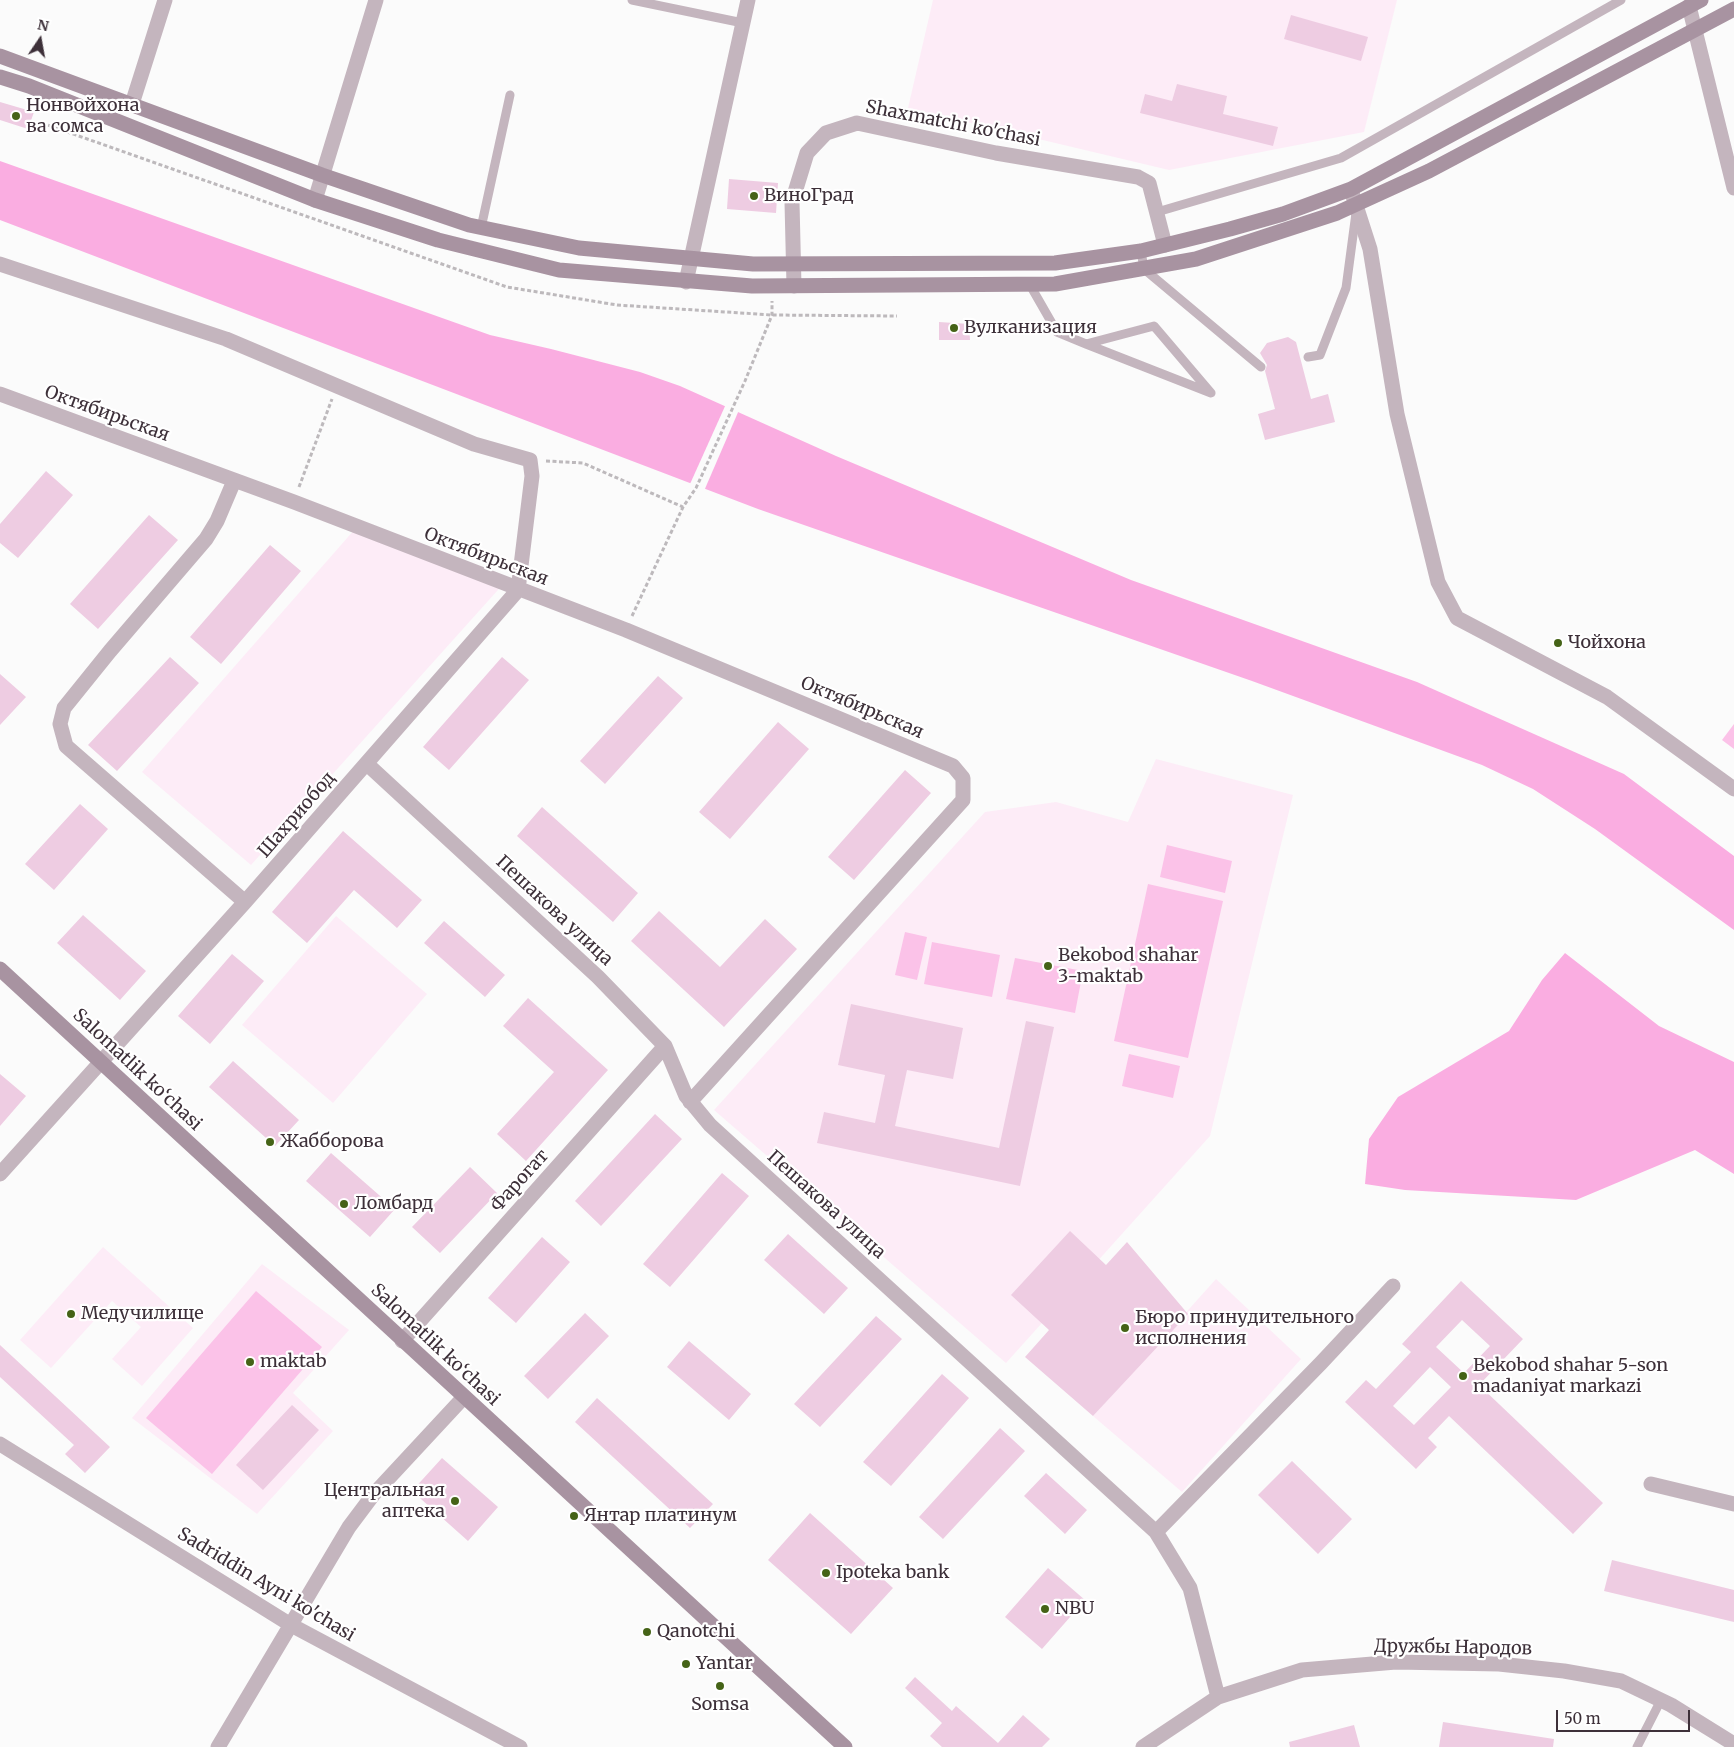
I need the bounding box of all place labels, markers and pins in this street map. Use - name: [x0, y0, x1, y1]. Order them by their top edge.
- place label: Нонвойхона ва сомса: [26, 95, 139, 138]
- marker: Нонвойхона ва сомса: [10, 110, 22, 122]
- place label: ВиноГрад: [764, 185, 854, 207]
- marker: ВиноГрад: [748, 190, 760, 202]
- place label: Вулканизация: [964, 317, 1097, 339]
- marker: Вулканизация: [948, 322, 960, 334]
- place label: Чойхона: [1568, 632, 1646, 654]
- marker: Чойхона: [1552, 637, 1564, 649]
- place label: Bekobod shahar 3-maktab: [1058, 945, 1198, 988]
- marker: Bekobod shahar 3-maktab: [1042, 960, 1054, 972]
- place label: Жабборова: [280, 1131, 384, 1153]
- marker: Жабборова: [264, 1136, 276, 1148]
- place label: Ломбард: [354, 1193, 434, 1215]
- marker: Ломбард: [338, 1198, 350, 1210]
- place label: Медучилище: [81, 1303, 204, 1325]
- place label: Бюро принудительного исполнения: [1135, 1307, 1354, 1350]
- marker: Медучилище: [65, 1308, 77, 1320]
- marker: Бюро принудительного исполнения: [1119, 1322, 1131, 1334]
- place label: maktab: [260, 1351, 326, 1373]
- place label: Bekobod shahar 5-son madaniyat markazi: [1473, 1355, 1668, 1398]
- marker: maktab: [244, 1356, 256, 1368]
- marker: Bekobod shahar 5-son madaniyat markazi: [1457, 1370, 1469, 1382]
- place label: Центральная аптека: [324, 1480, 445, 1522]
- marker: Центральная аптека: [449, 1495, 461, 1507]
- place label: Янтар платинум: [584, 1505, 737, 1527]
- marker: Янтар платинум: [568, 1510, 580, 1522]
- place label: Ipoteka bank: [836, 1562, 949, 1584]
- marker: Ipoteka bank: [820, 1567, 832, 1579]
- place label: NBU: [1055, 1598, 1094, 1620]
- marker: NBU: [1039, 1603, 1051, 1615]
- place label: Qanotchi: [657, 1621, 735, 1643]
- marker: Qanotchi: [641, 1626, 653, 1638]
- place label: Yantar: [696, 1653, 753, 1675]
- marker: Yantar: [680, 1658, 692, 1670]
- marker: Somsa: [714, 1680, 726, 1692]
- place label: Somsa: [691, 1694, 749, 1716]

